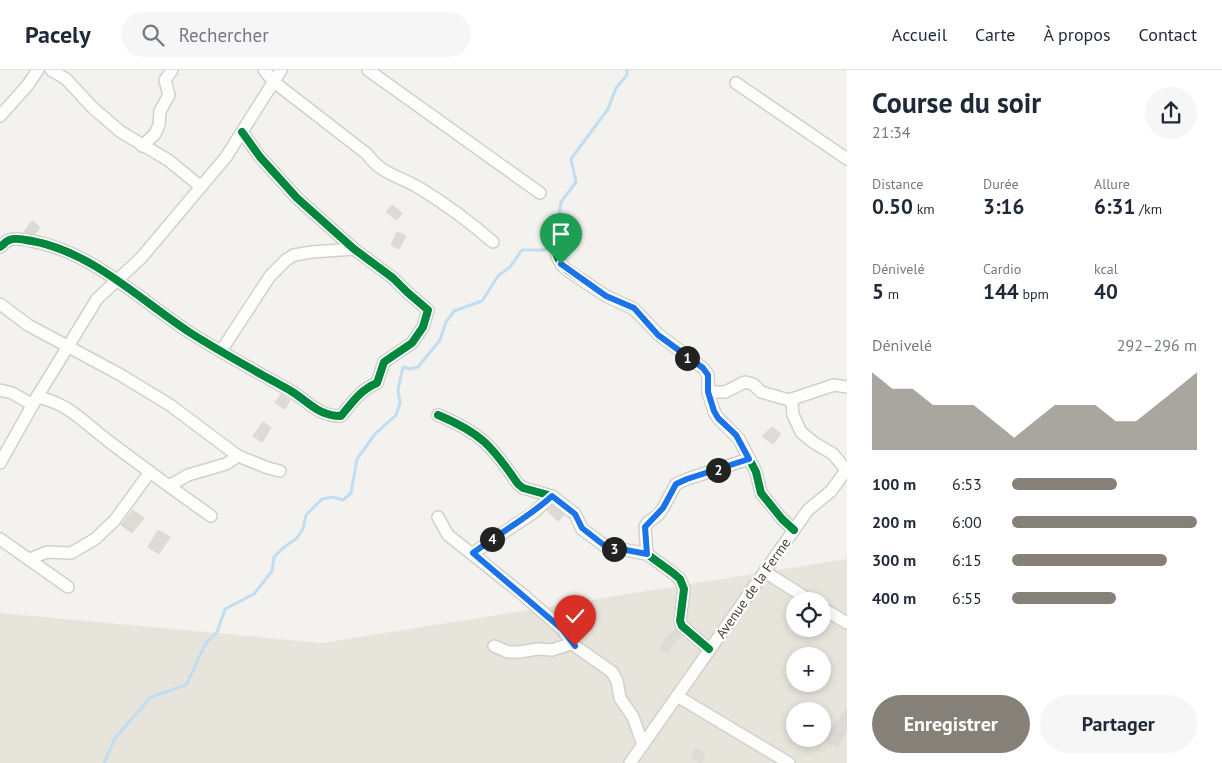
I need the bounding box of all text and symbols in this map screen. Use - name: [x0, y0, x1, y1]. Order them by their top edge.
- search box: [121, 12, 471, 57]
- text: Pacely: [25, 19, 91, 50]
- icon: search: [139, 21, 167, 49]
- text: Rechercher: [179, 23, 269, 47]
- text: Accueil: [892, 23, 947, 46]
- text: Carte: [975, 23, 1016, 46]
- text: À propos: [1044, 23, 1111, 46]
- text: Contact: [1139, 23, 1197, 46]
- text: Course du soir: [872, 84, 1041, 121]
- button: share: [1145, 87, 1197, 139]
- text: 21:34: [872, 122, 910, 142]
- text: Distance: [872, 175, 923, 193]
- text: Durée: [983, 175, 1019, 193]
- text: Allure: [1094, 175, 1130, 193]
- text: 0.50: [872, 193, 913, 220]
- text: 3:16: [983, 193, 1024, 220]
- text: 6:31: [1094, 193, 1135, 220]
- text: km: [913, 200, 935, 218]
- text: /km: [1135, 200, 1162, 218]
- pin: [540, 213, 582, 264]
- icon: arrive: [547, 220, 575, 248]
- text: Dénivelé: [872, 260, 925, 278]
- text: Cardio: [983, 260, 1021, 278]
- text: kcal: [1094, 260, 1118, 278]
- text: 5: [872, 278, 884, 305]
- text: 144: [983, 278, 1019, 305]
- text: 40: [1094, 278, 1118, 305]
- text: m: [884, 285, 899, 303]
- text: bpm: [1019, 285, 1049, 303]
- text: Dénivelé: [872, 335, 932, 355]
- text: 292–296 m: [1117, 335, 1197, 355]
- pin: 1: [674, 346, 700, 370]
- text: 1: [684, 349, 691, 367]
- pin: 2: [706, 458, 730, 482]
- text: 2: [715, 461, 722, 479]
- text: 100 m: [872, 474, 916, 494]
- text: 6:53: [952, 474, 982, 494]
- text: 200 m: [872, 512, 916, 532]
- text: 6:00: [952, 512, 982, 532]
- pin: 4: [480, 526, 504, 552]
- text: 4: [489, 530, 496, 548]
- street label: Avenue de la Ferme: [712, 534, 794, 642]
- pin: 3: [602, 536, 626, 562]
- text: 3: [611, 540, 618, 558]
- text: 300 m: [872, 550, 916, 570]
- text: 6:15: [952, 550, 982, 570]
- text: 400 m: [872, 588, 916, 608]
- text: 6:55: [952, 588, 982, 608]
- map controls: [786, 592, 831, 747]
- button: locate: [786, 592, 831, 637]
- pin: [554, 595, 596, 646]
- icon: check: [561, 602, 589, 630]
- button: +: [786, 647, 831, 692]
- button: Enregistrer: [872, 695, 1030, 753]
- button: Partager: [1040, 695, 1197, 753]
- button: −: [786, 702, 831, 747]

